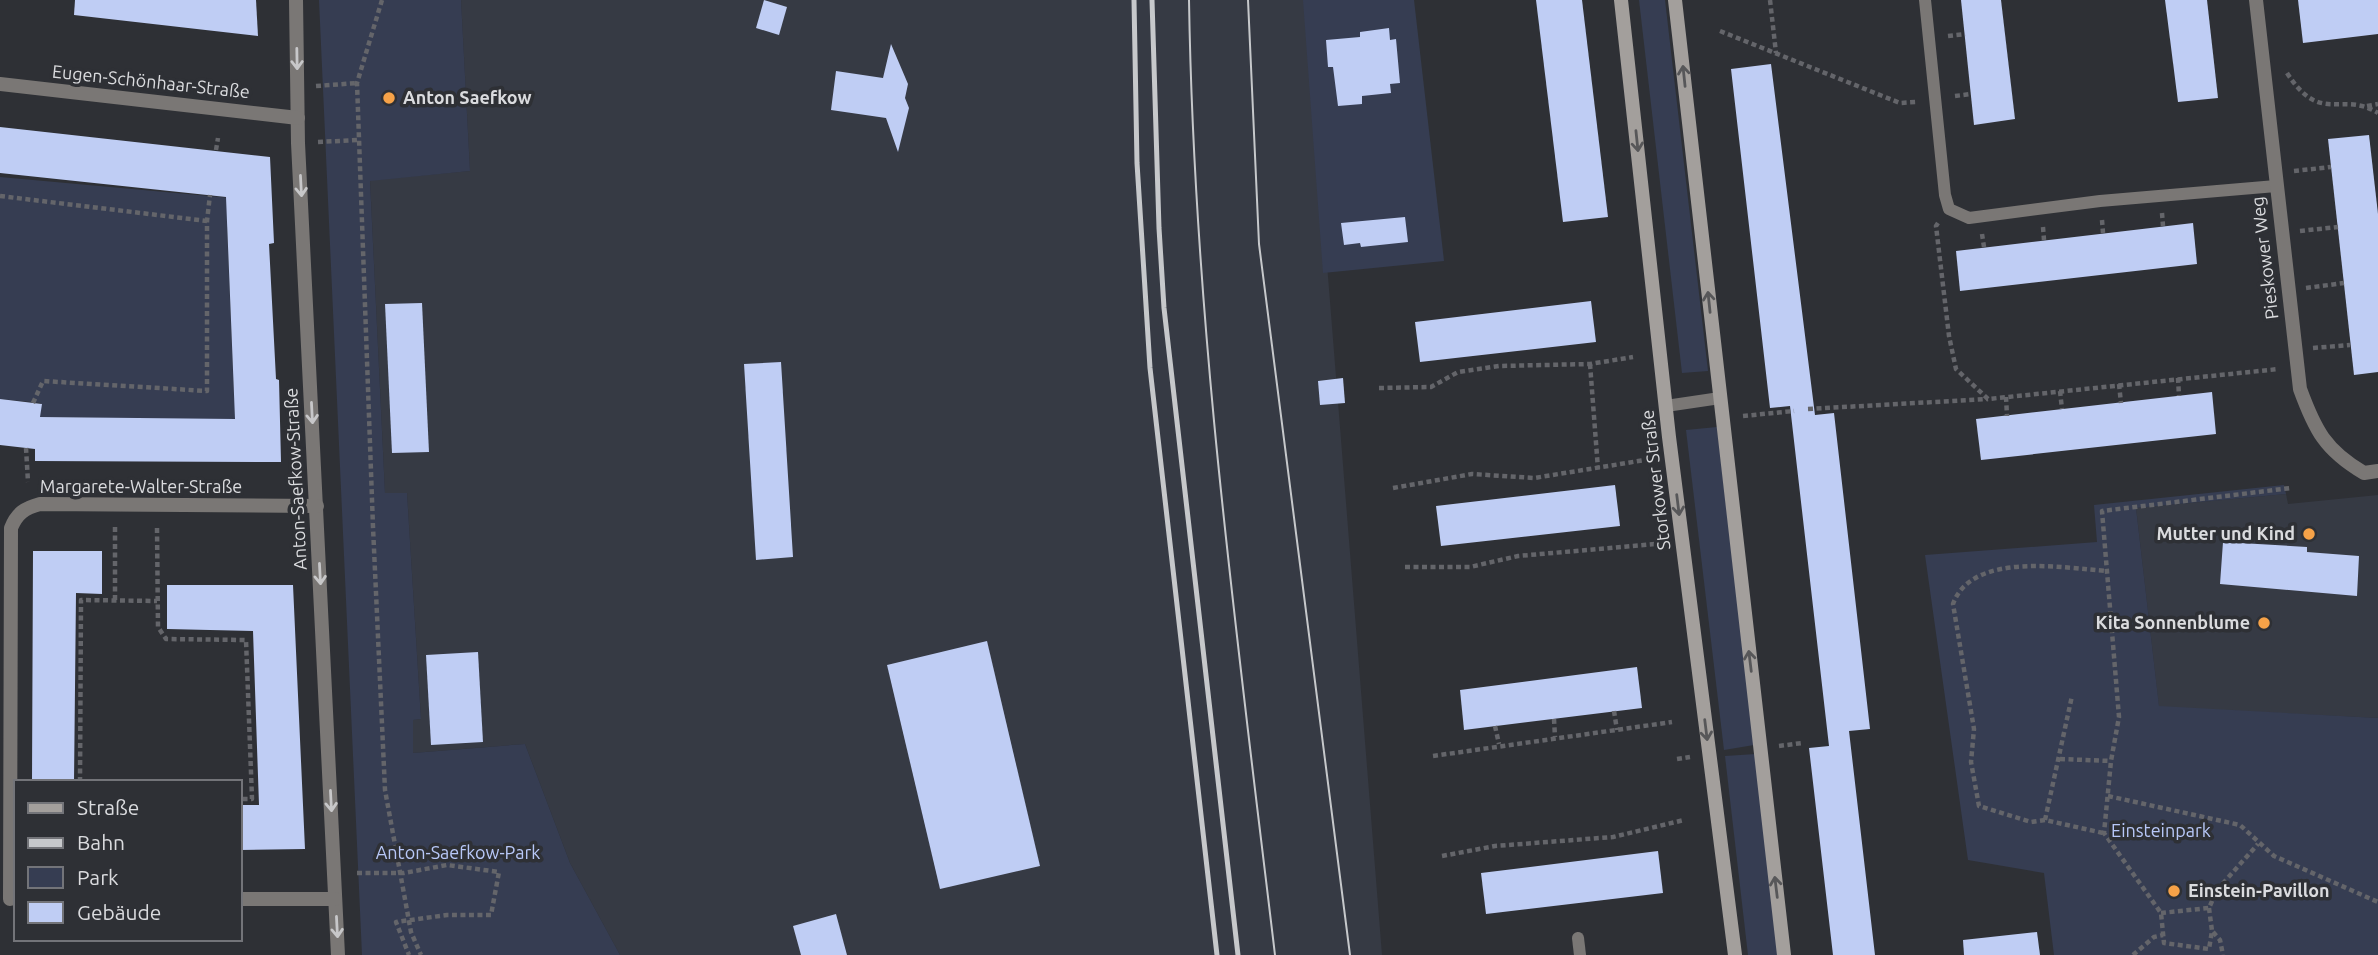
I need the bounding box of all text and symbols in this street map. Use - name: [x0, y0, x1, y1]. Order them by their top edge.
- one-way arrow: [290, 47, 304, 70]
- street label: Eugen-Schönhaar-Straße: [51, 61, 251, 101]
- one-way arrow: [1677, 65, 1690, 88]
- place label: Anton Saefkow: [403, 87, 532, 107]
- marker: Anton Saefkow: [381, 90, 397, 106]
- one-way arrow: [1630, 129, 1643, 152]
- one-way arrow: [294, 174, 307, 197]
- street label: Pieskower Weg: [2247, 196, 2281, 321]
- one-way arrow: [1702, 292, 1715, 314]
- street label: Anton-Saefkow-Straße: [280, 387, 310, 571]
- one-way arrow: [306, 401, 319, 424]
- street label: Storkower Straße: [1636, 409, 1674, 551]
- street label: Margarete-Walter-Straße: [40, 476, 242, 496]
- one-way arrow: [1671, 493, 1684, 515]
- place label: Mutter und Kind: [2157, 523, 2295, 543]
- marker: Mutter und Kind: [2301, 526, 2317, 542]
- one-way arrow: [314, 562, 327, 585]
- place label: Kita Sonnenblume: [2096, 612, 2250, 632]
- marker: Kita Sonnenblume: [2256, 615, 2272, 631]
- one-way arrow: [1744, 650, 1757, 673]
- one-way arrow: [1700, 718, 1713, 741]
- legend: [14, 780, 242, 941]
- one-way arrow: [324, 789, 337, 812]
- text: Straße: [77, 795, 139, 819]
- park label: Einsteinpark: [2111, 820, 2211, 840]
- text: Bahn: [77, 830, 125, 854]
- park label: Anton-Saefkow-Park: [376, 842, 540, 862]
- text: Park: [77, 865, 119, 889]
- one-way arrow: [1770, 876, 1783, 899]
- place label: Einstein-Pavillon: [2188, 880, 2330, 900]
- marker: Einstein-Pavillon: [2166, 883, 2182, 899]
- text: Gebäude: [77, 900, 161, 924]
- one-way arrow: [330, 915, 343, 938]

